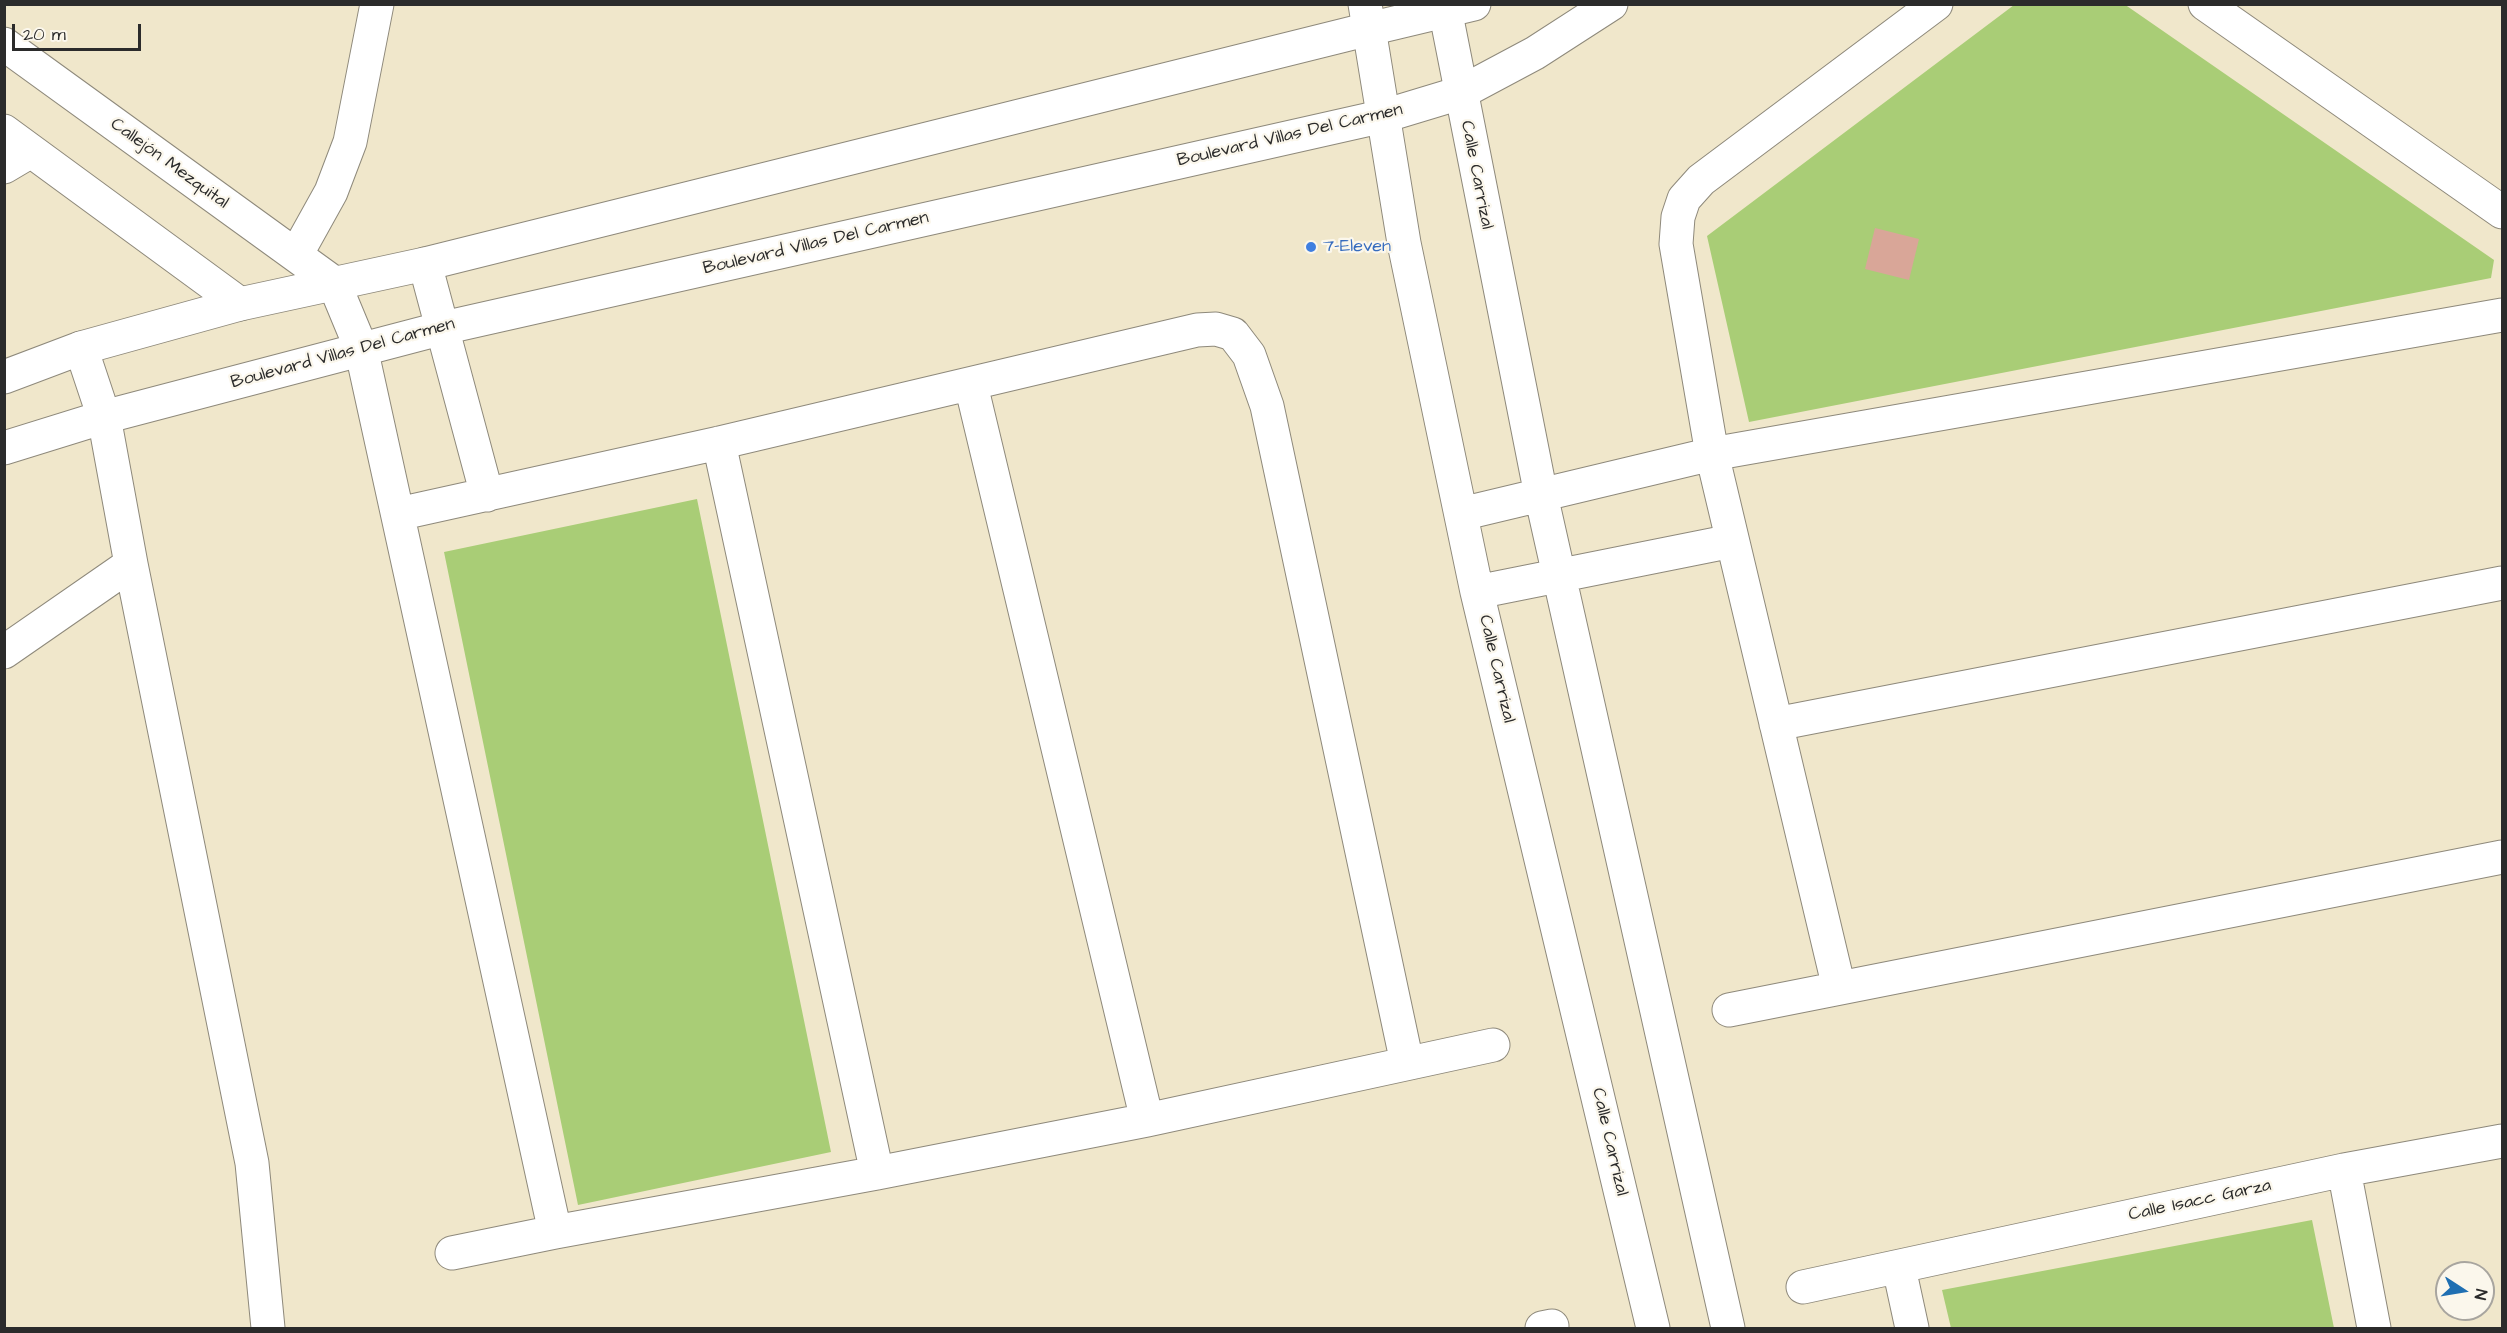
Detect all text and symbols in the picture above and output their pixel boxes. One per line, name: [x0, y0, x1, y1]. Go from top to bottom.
scale bar: [15, 12, 144, 50]
text: 20 m: [23, 22, 66, 47]
street label: Boulevard Villas Del Carmen: [1175, 100, 1405, 172]
street label: Callejón Mezquital: [106, 114, 232, 214]
street label: Calle Carrizal: [1455, 119, 1497, 231]
street label: Boulevard Villas Del Carmen: [701, 208, 931, 280]
place label: 7-Eleven: [1323, 236, 1391, 258]
marker: 7-Eleven: [1304, 240, 1318, 254]
street label: Boulevard Villas Del Carmen: [229, 314, 457, 394]
street label: Calle Carrizal: [1473, 613, 1519, 725]
street label: Calle Carrizal: [1586, 1086, 1632, 1198]
street label: Calle Isacc Garza: [2127, 1175, 2273, 1227]
north arrow: [2435, 1261, 2495, 1321]
text: N: [2469, 1287, 2492, 1302]

